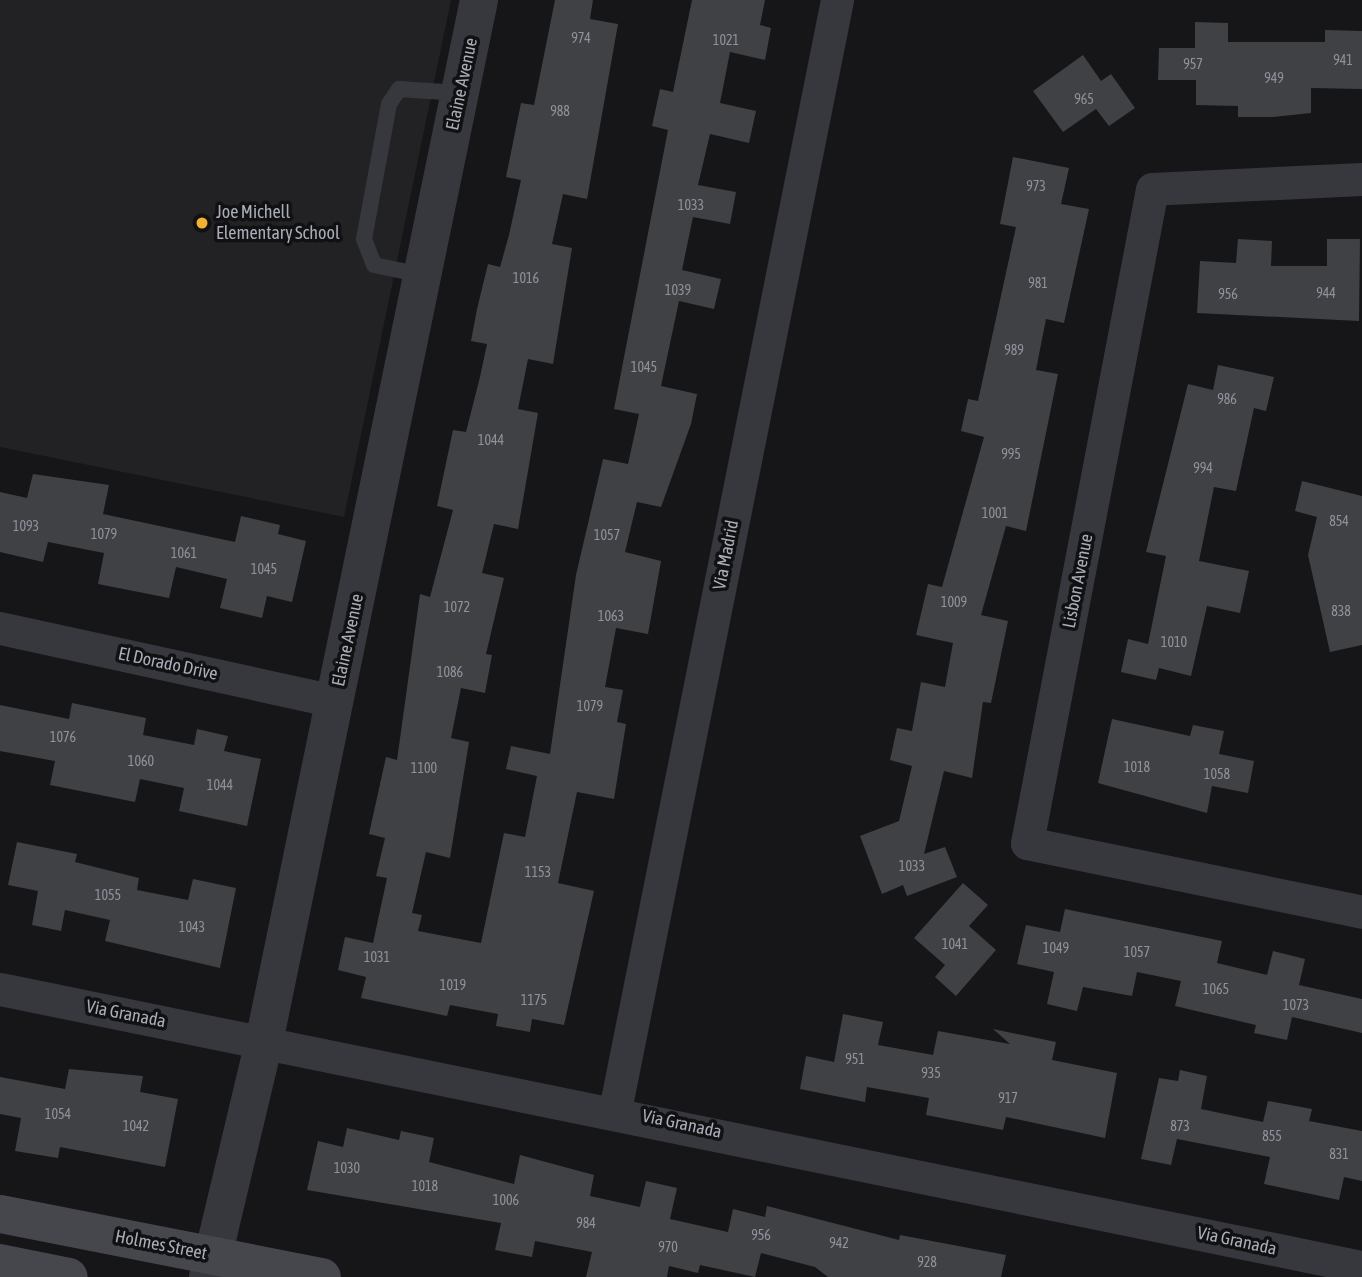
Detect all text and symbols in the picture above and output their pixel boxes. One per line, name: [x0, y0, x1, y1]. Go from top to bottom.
house number: 974: [571, 30, 591, 46]
house number: 1021: [713, 32, 739, 48]
street label: Elaine Avenue: [442, 36, 482, 132]
house number: 941: [1333, 52, 1353, 68]
house number: 957: [1183, 56, 1203, 72]
house number: 949: [1264, 70, 1284, 86]
house number: 965: [1074, 91, 1094, 107]
house number: 988: [550, 103, 570, 119]
house number: 973: [1026, 178, 1046, 194]
house number: 1033: [678, 197, 704, 213]
place label: Joe Michell Elementary School: [216, 202, 340, 244]
marker: Joe Michell Elementary School: [194, 215, 210, 231]
house number: 1016: [513, 270, 539, 286]
house number: 981: [1028, 275, 1048, 291]
house number: 1039: [665, 282, 691, 298]
house number: 944: [1316, 285, 1336, 301]
house number: 956: [1218, 286, 1238, 302]
house number: 989: [1004, 342, 1024, 358]
house number: 1045: [631, 359, 657, 375]
house number: 986: [1217, 391, 1237, 407]
house number: 1044: [478, 432, 504, 448]
house number: 995: [1001, 446, 1021, 462]
house number: 994: [1193, 460, 1213, 476]
house number: 1001: [982, 505, 1008, 521]
house number: 854: [1329, 513, 1349, 529]
house number: 1093: [13, 518, 39, 534]
street label: Via Madrid: [709, 518, 743, 592]
house number: 1079: [91, 526, 117, 542]
house number: 1057: [594, 527, 620, 543]
street label: Lisbon Avenue: [1058, 532, 1098, 630]
house number: 1061: [171, 545, 197, 561]
house number: 1045: [251, 561, 277, 577]
street label: Elaine Avenue: [328, 592, 368, 688]
house number: 1009: [941, 594, 967, 610]
house number: 1072: [444, 599, 470, 615]
house number: 838: [1331, 603, 1351, 619]
house number: 1063: [598, 608, 624, 624]
house number: 1010: [1161, 634, 1187, 650]
street label: El Dorado Drive: [116, 643, 220, 685]
house number: 1086: [437, 664, 463, 680]
house number: 1079: [577, 698, 603, 714]
house number: 1076: [50, 729, 76, 745]
house number: 1060: [128, 753, 154, 769]
house number: 1018: [1124, 759, 1150, 775]
house number: 1100: [411, 760, 437, 776]
house number: 1058: [1204, 766, 1230, 782]
house number: 1044: [207, 777, 233, 793]
house number: 1033: [899, 858, 925, 874]
house number: 1153: [525, 864, 551, 880]
house number: 1055: [95, 887, 121, 903]
house number: 1043: [179, 919, 205, 935]
house number: 1041: [942, 936, 968, 952]
house number: 1049: [1043, 940, 1069, 956]
house number: 1057: [1124, 944, 1150, 960]
house number: 1031: [364, 949, 390, 965]
house number: 1019: [440, 977, 466, 993]
house number: 1065: [1203, 981, 1229, 997]
house number: 1175: [521, 992, 547, 1008]
street label: Via Granada: [84, 996, 168, 1032]
house number: 1073: [1283, 997, 1309, 1013]
house number: 951: [845, 1051, 865, 1067]
house number: 935: [921, 1065, 941, 1081]
house number: 917: [998, 1090, 1018, 1106]
street label: Via Granada: [640, 1105, 724, 1143]
house number: 1054: [45, 1106, 71, 1122]
house number: 1042: [123, 1118, 149, 1134]
house number: 873: [1170, 1118, 1190, 1134]
house number: 855: [1262, 1128, 1282, 1144]
house number: 831: [1329, 1146, 1349, 1162]
house number: 1030: [334, 1160, 360, 1176]
house number: 1018: [412, 1178, 438, 1194]
house number: 1006: [493, 1192, 519, 1208]
house number: 984: [576, 1215, 596, 1231]
street label: Via Granada: [1195, 1222, 1279, 1260]
street label: Holmes Street: [113, 1226, 209, 1264]
house number: 956: [751, 1227, 771, 1243]
house number: 942: [829, 1235, 849, 1251]
house number: 970: [658, 1239, 678, 1255]
house number: 928: [917, 1254, 937, 1270]

